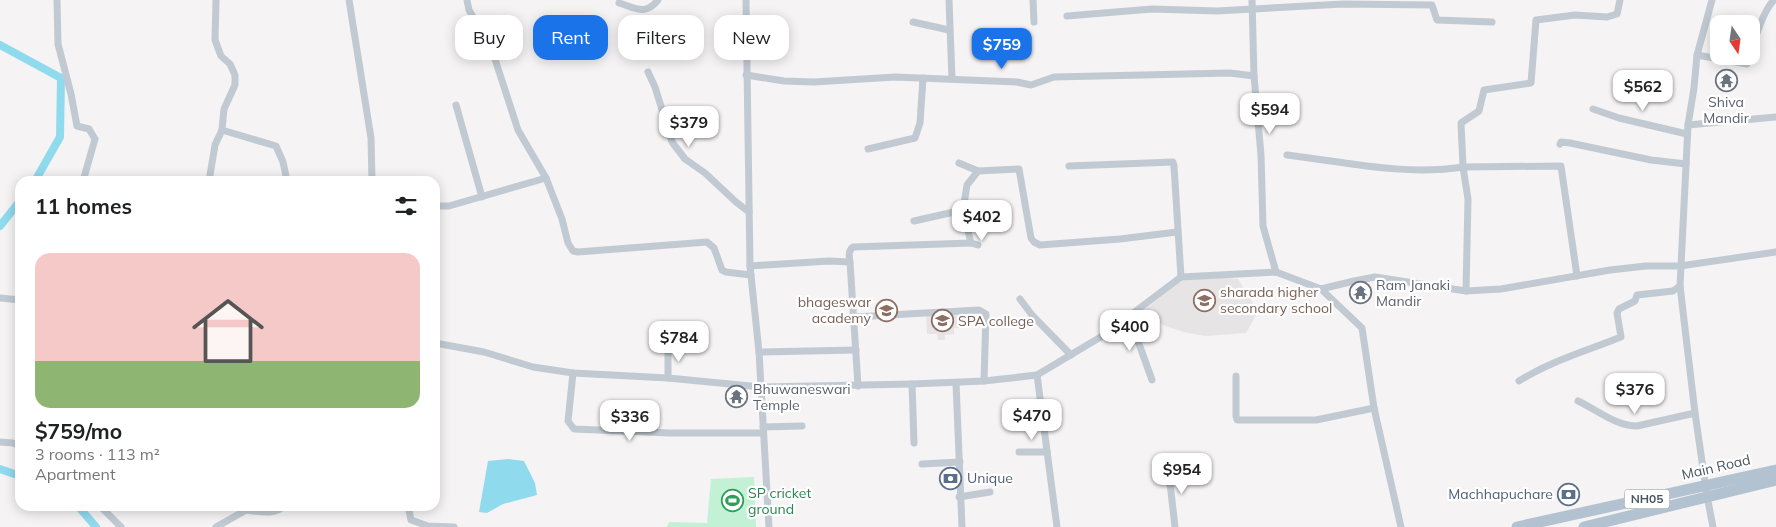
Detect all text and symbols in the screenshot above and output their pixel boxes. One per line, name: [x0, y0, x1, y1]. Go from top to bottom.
chip: Buy: [455, 15, 523, 60]
chip: Rent: [533, 15, 608, 60]
chip: Filters: [618, 15, 704, 60]
chip: New: [714, 15, 789, 60]
north arrow: [1710, 15, 1760, 65]
map controls: [1710, 15, 1760, 65]
pin: $759: [972, 28, 1032, 70]
text: $759: [983, 34, 1021, 54]
temple icon: Shiva Mandir: [1714, 68, 1738, 92]
pin: $562: [1613, 70, 1673, 112]
text: $562: [1624, 76, 1662, 96]
pin: $594: [1240, 92, 1300, 135]
place label: Shiva Mandir: [1703, 93, 1750, 127]
text: $594: [1251, 99, 1289, 119]
pin: $379: [659, 106, 719, 148]
text: $379: [670, 112, 708, 132]
icon: filters: [392, 192, 420, 220]
text: 11 homes: [35, 193, 132, 219]
pin: $402: [952, 200, 1012, 242]
text: $402: [963, 206, 1001, 226]
place label: Ram Janaki Mandir: [1376, 276, 1450, 310]
temple icon: Ram Janaki Mandir: [1348, 281, 1372, 305]
place label: sharada higher secondary school: [1220, 283, 1332, 317]
icon: home: [183, 286, 273, 376]
school or university icon: sharada higher secondary school: [1192, 288, 1216, 312]
place label: bhageswar academy: [798, 293, 872, 327]
school or university icon: bhageswar academy: [875, 298, 899, 322]
school or university icon: SPA college: [930, 309, 954, 333]
pin: $400: [1100, 310, 1160, 352]
place label: SPA college: [958, 312, 1034, 330]
text: $400: [1111, 316, 1149, 336]
pin: $784: [649, 320, 709, 363]
text: $784: [660, 327, 698, 347]
pin: $376: [1605, 372, 1665, 415]
text: $376: [1616, 379, 1654, 399]
place label: Bhuwaneswari Temple: [753, 380, 851, 414]
temple icon: Bhuwaneswari Temple: [725, 385, 749, 409]
pin: $470: [1002, 398, 1062, 441]
pin: $336: [600, 400, 660, 442]
text: $470: [1013, 405, 1051, 425]
text: $336: [611, 406, 649, 426]
text: $759/mo: [35, 418, 122, 444]
text: 3 rooms · 113 m²: [35, 444, 160, 464]
street label: Main Road: [1680, 450, 1752, 484]
pin: $954: [1152, 452, 1212, 495]
text: $954: [1163, 459, 1201, 479]
text: Apartment: [35, 464, 116, 484]
bank icon: Unique: [939, 466, 963, 490]
place label: Unique: [967, 469, 1013, 487]
bank icon: Machhapuchare: [1557, 482, 1581, 506]
place label: SP cricket ground: [748, 484, 811, 518]
place label: Machhapuchare: [1448, 485, 1553, 503]
sports icon: SP cricket ground: [720, 489, 744, 513]
road number: NH05: [1624, 489, 1670, 508]

